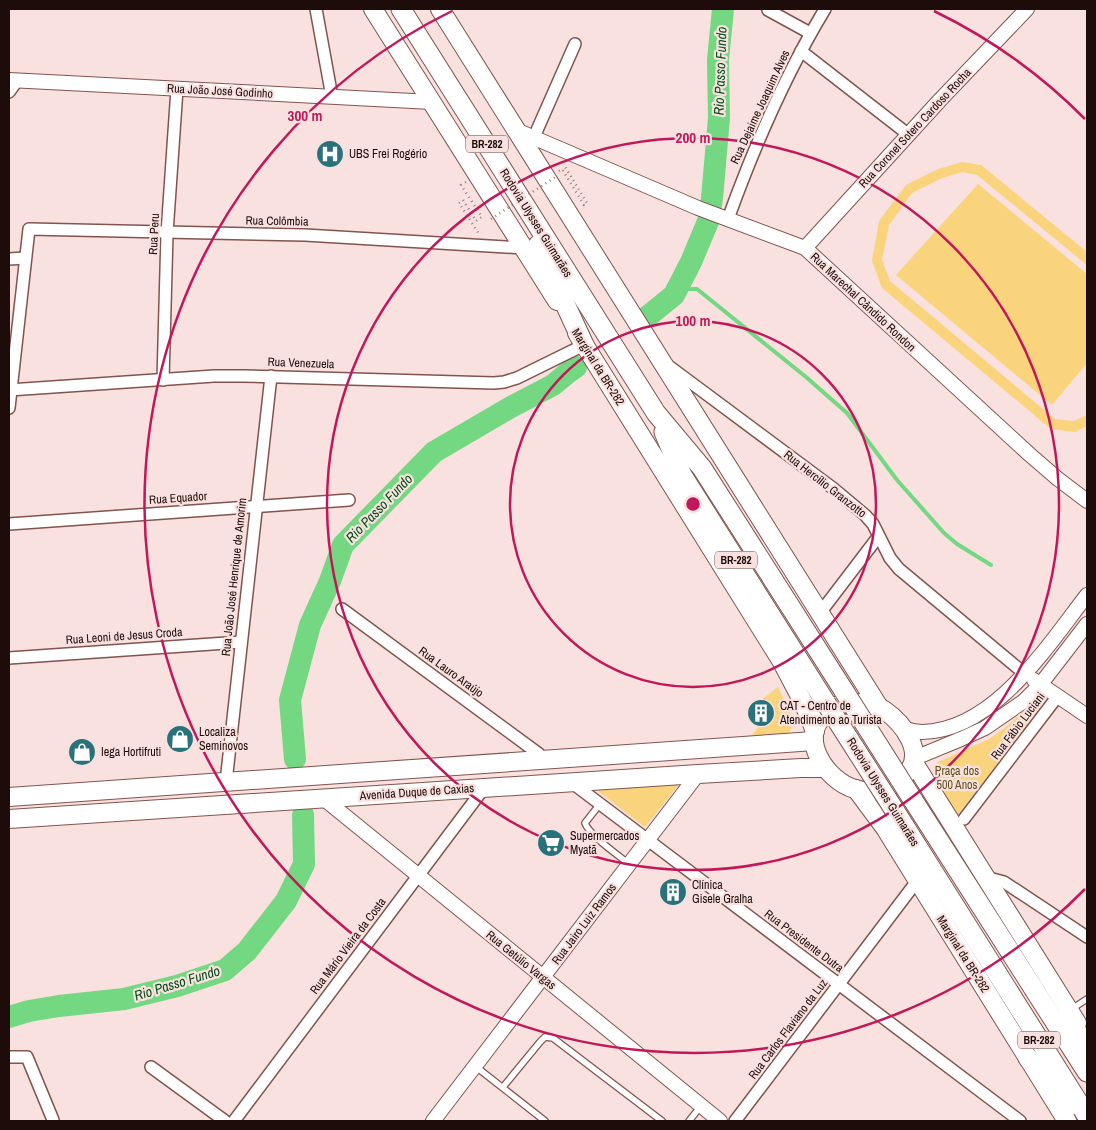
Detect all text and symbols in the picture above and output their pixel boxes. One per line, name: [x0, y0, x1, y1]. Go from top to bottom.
water label: Rio Passo Fundo: [709, 26, 731, 116]
street label: Rua Dejaime Joaquim Alves: [727, 47, 794, 167]
street label: Rua Coronel Sotero Cardoso Rocha: [855, 64, 975, 191]
street label: Rua João José Godinho: [167, 80, 273, 102]
text: 300 m: [288, 105, 322, 126]
text: 200 m: [676, 127, 710, 148]
road number: BR-282: [466, 136, 508, 152]
hospital icon: UBS Frei Rogério: [315, 139, 345, 169]
place label: UBS Frei Rogério: [349, 146, 427, 162]
street label: Rodovia Ulysses Guimarães: [496, 166, 576, 280]
street label: Rua Colômbia: [245, 212, 309, 230]
street label: Rua Peru: [145, 213, 163, 255]
street label: Rua Marechal Cândido Rondon: [807, 249, 919, 355]
text: 100 m: [676, 310, 710, 331]
street label: Marginal da BR-282: [568, 325, 628, 409]
street label: Rua Venezuela: [267, 354, 335, 372]
street label: Rua Hercílio Granzotto: [780, 447, 870, 521]
water label: Rio Passo Fundo: [342, 470, 416, 546]
street label: Rua Equador: [149, 488, 208, 508]
centre of rings: [684, 495, 702, 513]
street label: Rua João José Henrique de Amorim: [218, 497, 250, 657]
road number: BR-282: [715, 552, 757, 568]
street label: Rua Leoni de Jesus Croda: [65, 624, 183, 648]
street label: Rua Lauro Araújo: [415, 643, 487, 701]
street label: Rua Fábio Luciani: [987, 689, 1049, 763]
building icon: CAT - Centro de Atendimento ao Turista: [746, 698, 776, 728]
place label: CAT - Centro de Atendimento ao Turista: [779, 698, 882, 728]
shop icon: Localiza Seminovos: [165, 724, 195, 754]
place label: Localiza Seminovos: [199, 724, 248, 754]
street label: Rodovia Ulysses Guimarães: [843, 735, 923, 849]
shop icon: Iega Hortifruti: [67, 737, 97, 767]
place label: Iega Hortifruti: [101, 744, 161, 760]
park label: Praça dos 500 Anos: [935, 763, 979, 793]
street label: Avenida Duque de Caxias: [358, 780, 475, 804]
supermarket icon: Supermercados Myatã: [536, 828, 566, 858]
place label: Supermercados Myatã: [570, 828, 640, 858]
building icon: Clínica Gisele Gralha: [658, 877, 688, 907]
place label: Clínica Gisele Gralha: [692, 877, 753, 907]
street label: Rua Jairo Luiz Ramos: [548, 880, 620, 968]
street label: Rua Mário Vieira da Costa: [306, 894, 390, 997]
street label: Rua Presidente Dutra: [761, 906, 847, 976]
street label: Marginal da BR-282: [933, 912, 993, 996]
street label: Rua Getúlio Vargas: [483, 927, 559, 993]
water label: Rio Passo Fundo: [132, 961, 222, 1005]
street label: Rua Carlos Flaviano da Luz: [745, 975, 831, 1083]
road number: BR-282: [1018, 1032, 1060, 1048]

